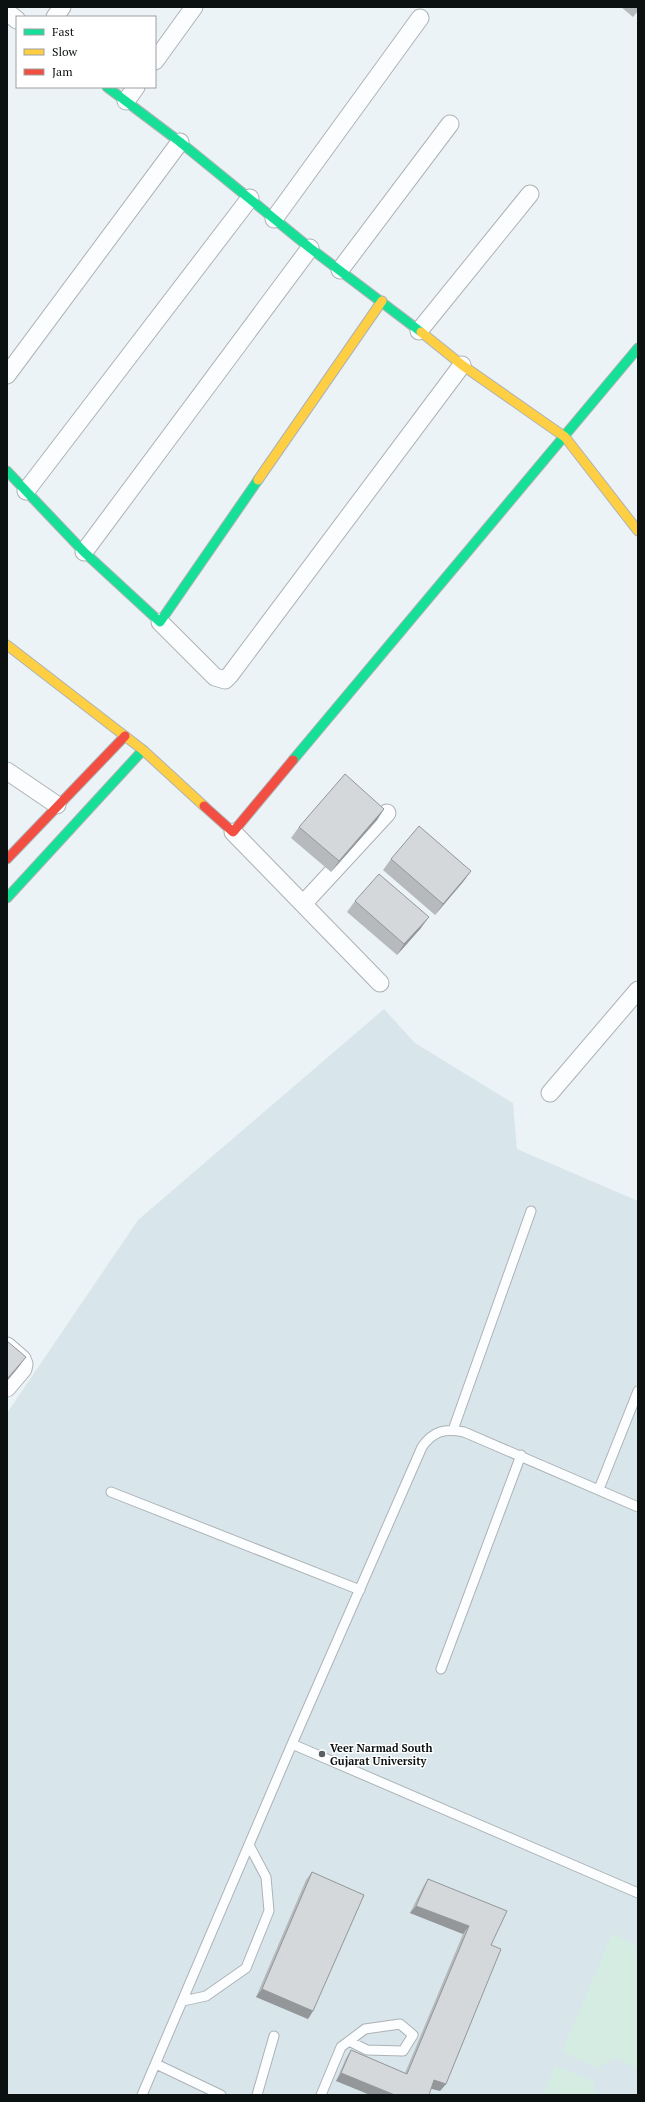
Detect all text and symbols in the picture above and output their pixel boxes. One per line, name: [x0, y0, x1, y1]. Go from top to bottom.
legend: [16, 16, 156, 88]
text: Fast: [52, 24, 75, 39]
text: Slow: [52, 44, 78, 59]
text: Jam: [52, 64, 73, 79]
place label: Veer Narmad South Gujarat University: [330, 1741, 433, 1768]
marker: Veer Narmad South Gujarat University: [317, 1749, 327, 1759]

